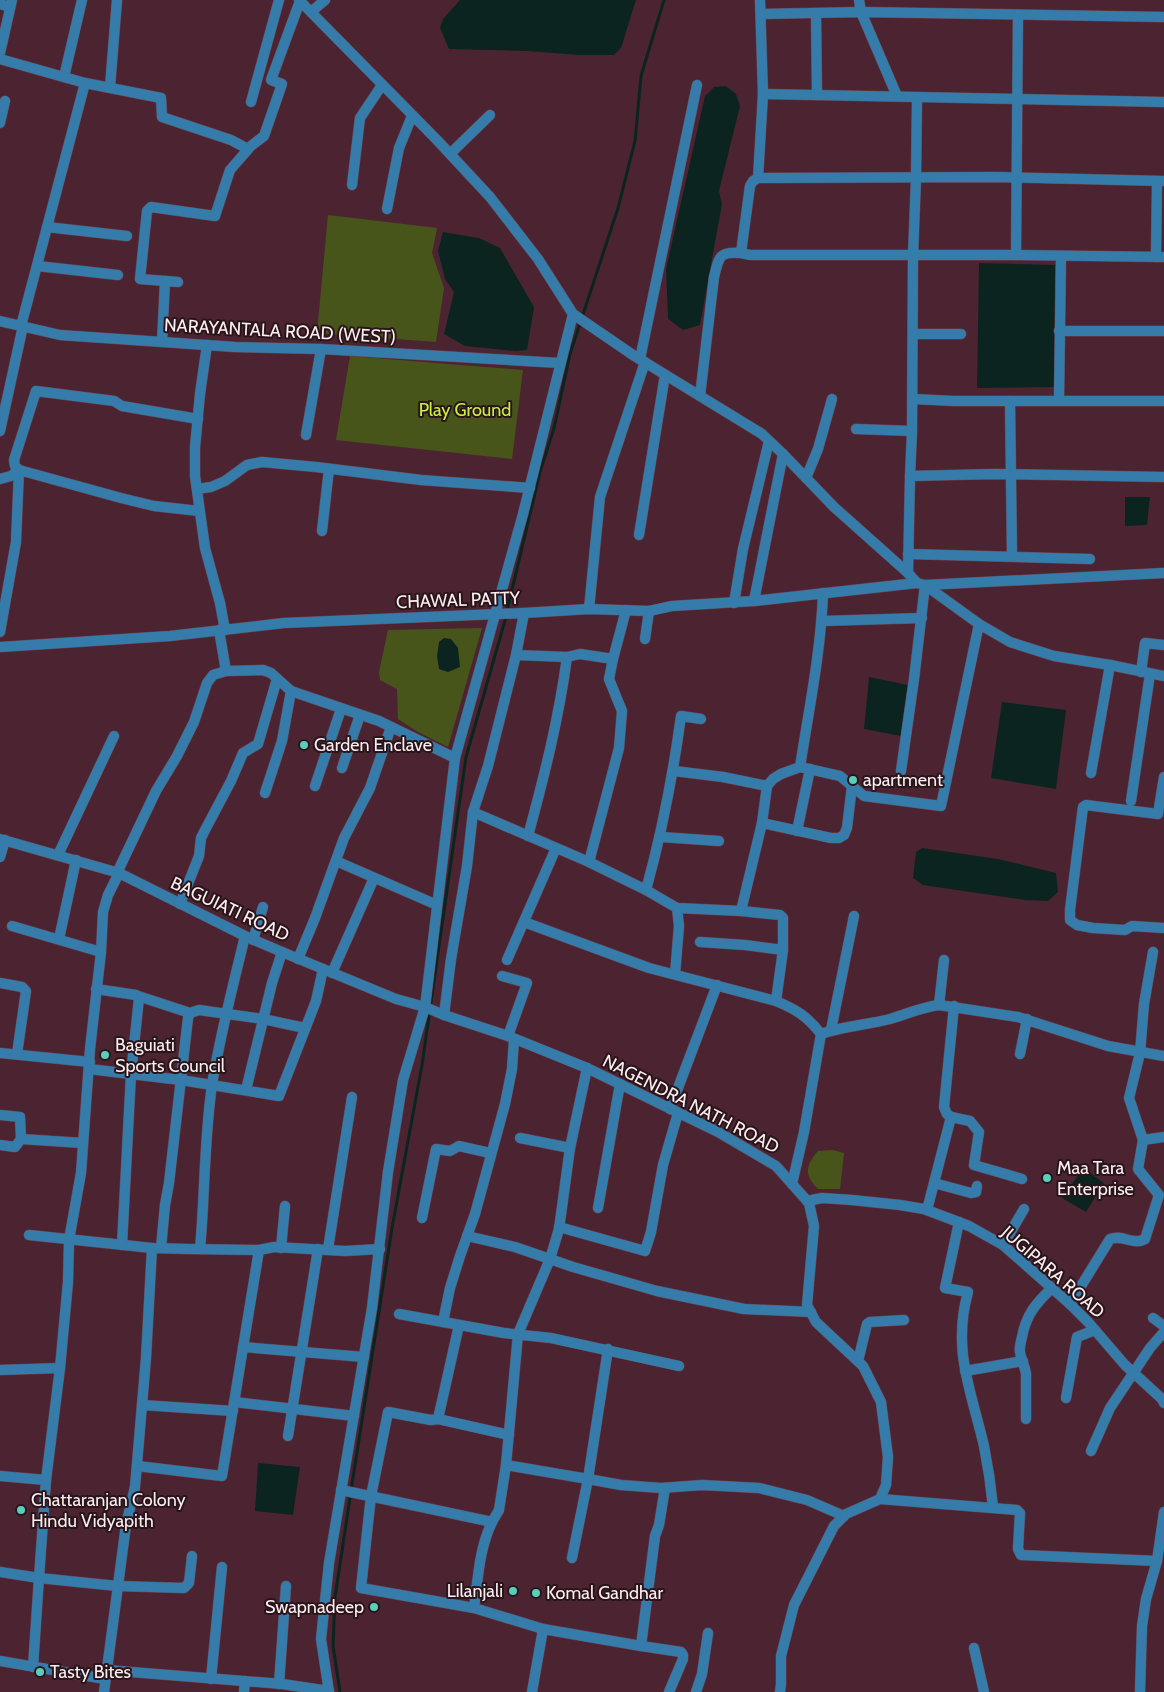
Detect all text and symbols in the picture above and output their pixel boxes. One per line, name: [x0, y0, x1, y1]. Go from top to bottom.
street label: NARAYANTALA ROAD (WEST): [163, 314, 397, 348]
park label: Play Ground: [419, 399, 511, 421]
street label: CHAWAL PATTY: [396, 587, 521, 613]
place label: Garden Enclave: [314, 734, 432, 756]
marker: Garden Enclave: [298, 739, 310, 751]
place label: apartment: [863, 769, 943, 791]
marker: apartment: [847, 774, 859, 786]
street label: BAGUIATI ROAD: [167, 872, 293, 946]
place label: Baguiati Sports Council: [115, 1034, 226, 1077]
marker: Baguiati Sports Council: [99, 1049, 111, 1061]
street label: NAGENDRA NATH ROAD: [599, 1050, 783, 1158]
place label: Maa Tara Enterprise: [1057, 1157, 1134, 1200]
marker: Maa Tara Enterprise: [1041, 1172, 1053, 1184]
street label: JUGIPARA ROAD: [996, 1221, 1109, 1323]
place label: Chattaranjan Colony Hindu Vidyapith: [31, 1489, 186, 1532]
marker: Chattaranjan Colony Hindu Vidyapith: [15, 1504, 27, 1516]
place label: Lilanjali: [447, 1580, 503, 1602]
place label: Komal Gandhar: [546, 1582, 663, 1604]
marker: Lilanjali: [507, 1585, 519, 1597]
marker: Komal Gandhar: [530, 1587, 542, 1599]
place label: Swapnadeep: [265, 1596, 364, 1618]
marker: Swapnadeep: [368, 1601, 380, 1613]
place label: Tasty Bites: [50, 1661, 131, 1683]
marker: Tasty Bites: [34, 1666, 46, 1678]

